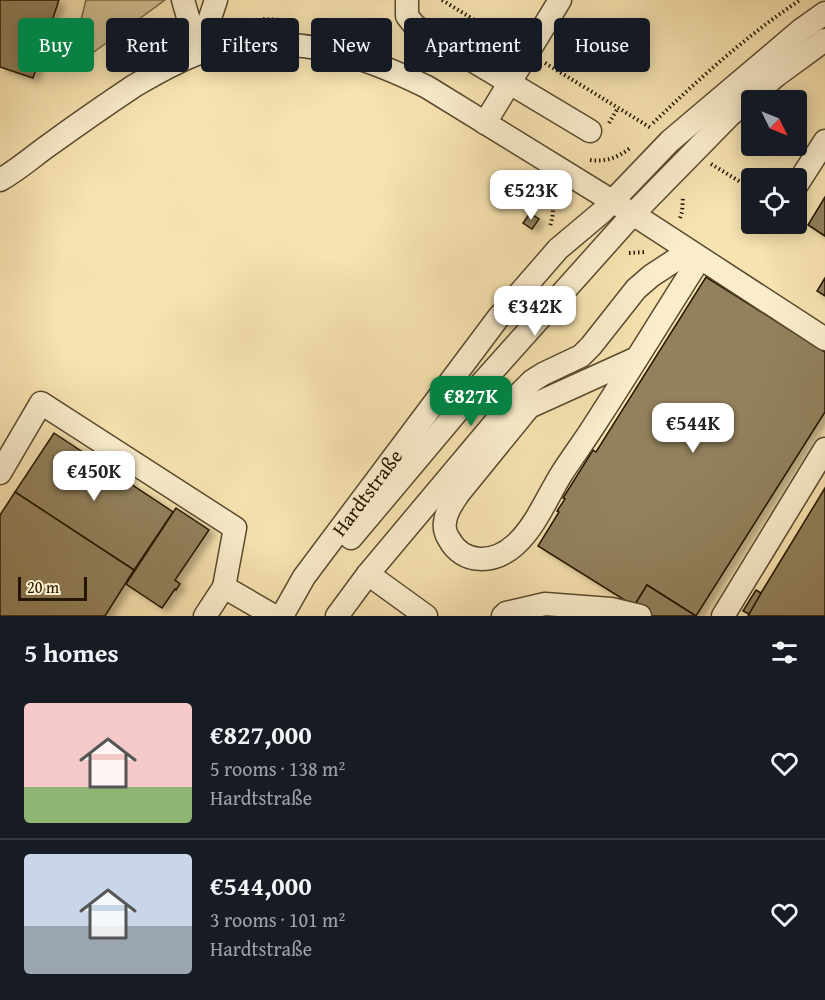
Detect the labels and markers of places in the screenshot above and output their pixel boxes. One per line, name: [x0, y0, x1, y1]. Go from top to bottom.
pin: €523K: [489, 170, 573, 221]
pin: €342K: [493, 286, 577, 337]
pin: €827K: [429, 376, 513, 427]
pin: €544K: [651, 403, 735, 454]
pin: €450K: [52, 451, 136, 502]

